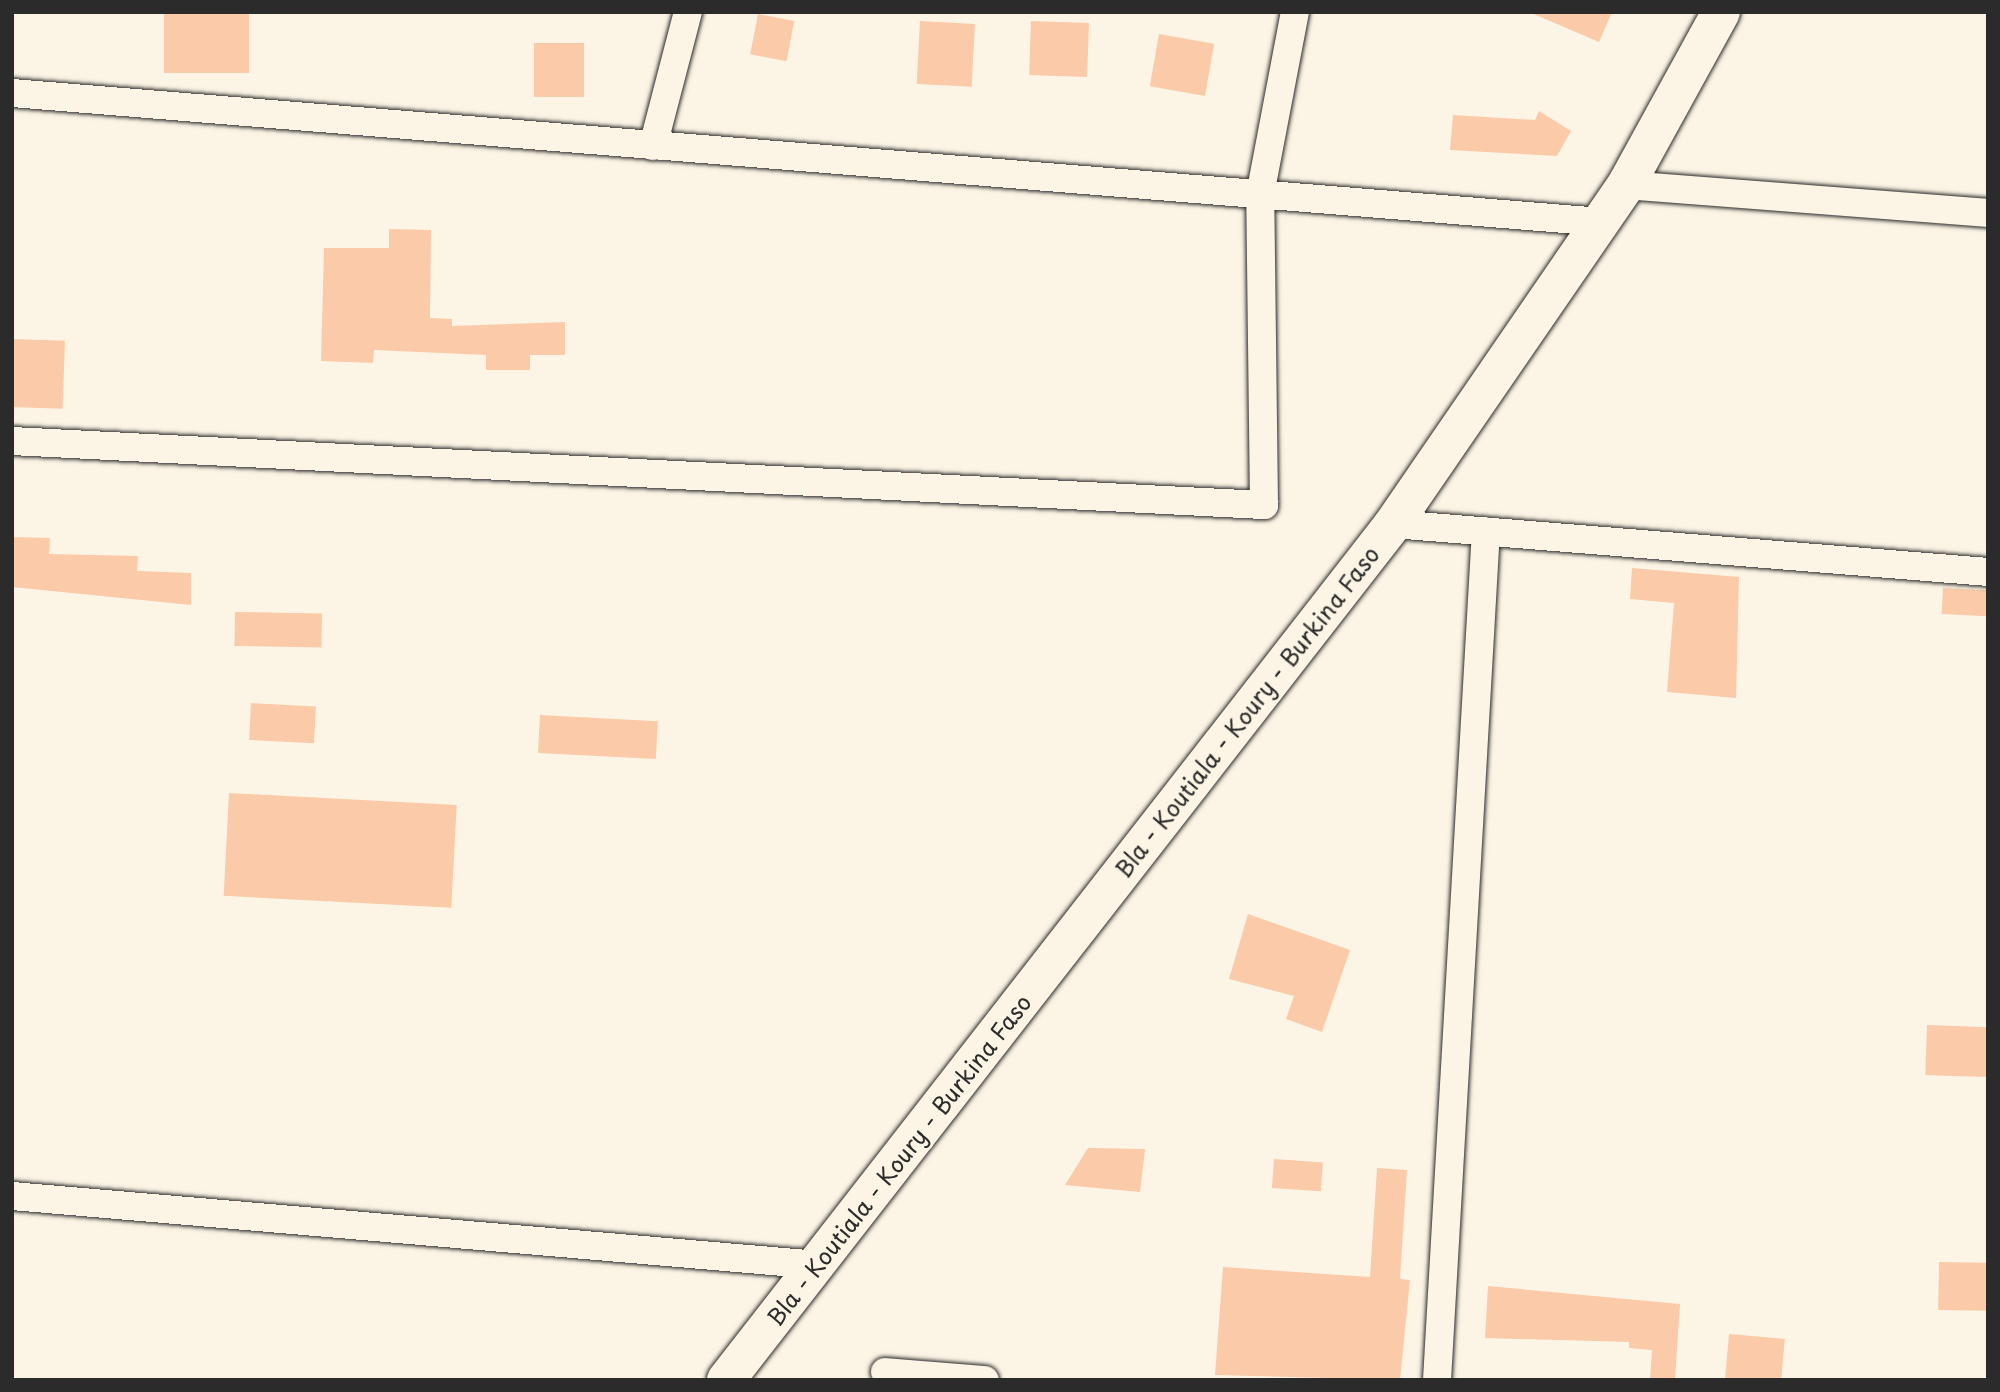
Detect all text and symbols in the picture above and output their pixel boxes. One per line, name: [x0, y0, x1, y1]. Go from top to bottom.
street label: Bla - Koutiala - Koury - Burkina Faso: [1108, 539, 1386, 885]
street label: Bla - Koutiala - Koury - Burkina Faso: [760, 987, 1038, 1333]

